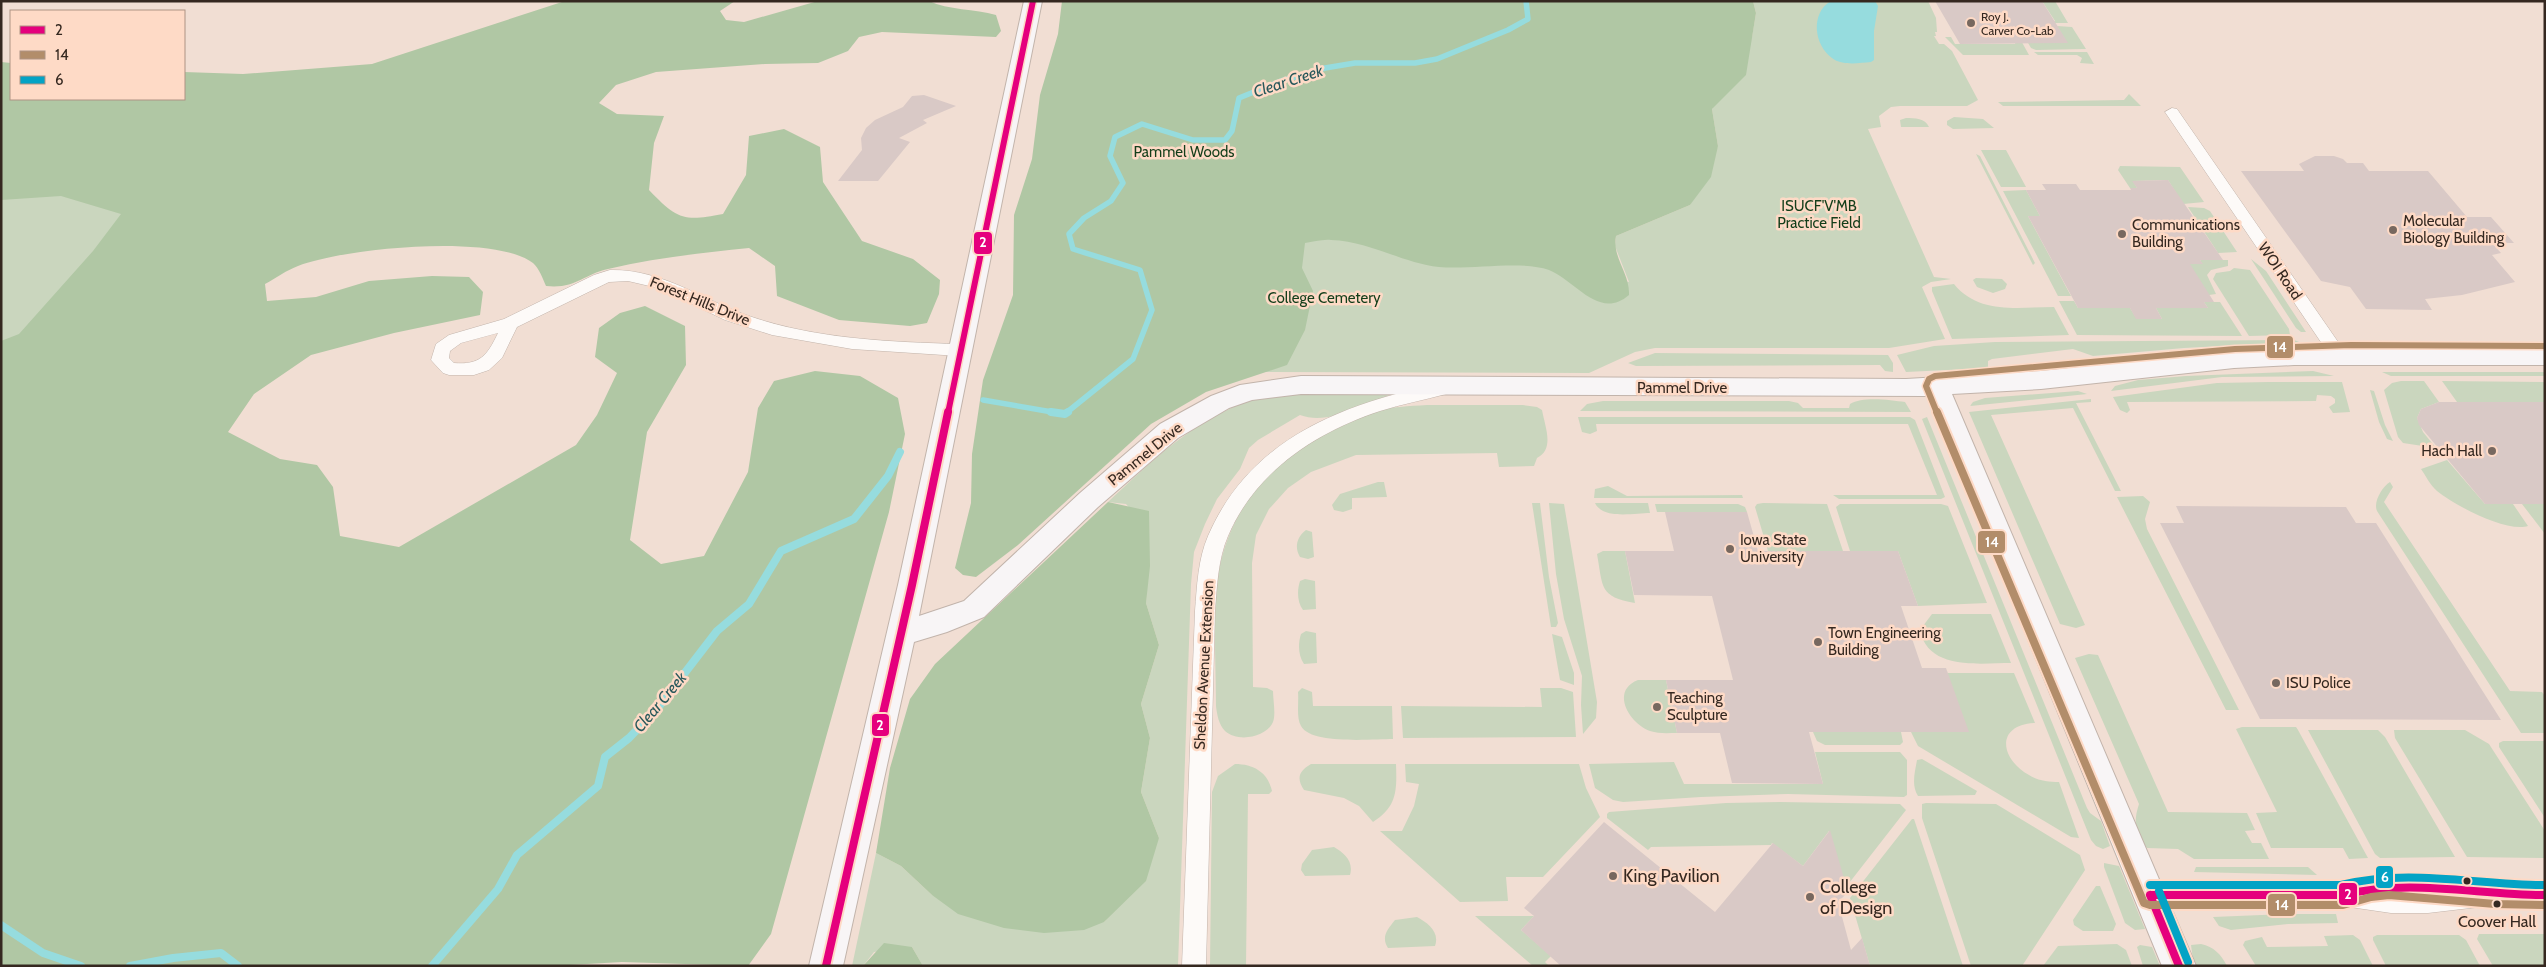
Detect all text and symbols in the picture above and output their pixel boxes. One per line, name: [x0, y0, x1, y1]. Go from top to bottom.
place label: Roy J. Carver Co-Lab: [1981, 9, 2054, 38]
legend: [10, 10, 185, 100]
marker: Roy J. Carver Co-Lab: [1965, 17, 1977, 29]
text: 2: [55, 21, 63, 39]
text: 14: [55, 46, 69, 64]
water label: Clear Creek: [1251, 60, 1326, 101]
text: 6: [55, 71, 64, 89]
park label: Pammel Woods: [1133, 143, 1235, 161]
park label: ISUCF'V'MB Practice Field: [1777, 197, 1861, 232]
place label: Molecular Biology Building: [2403, 212, 2505, 247]
place label: Communications Building: [2132, 216, 2240, 251]
marker: Molecular Biology Building: [2387, 224, 2399, 236]
marker: Communications Building: [2116, 228, 2128, 240]
line badge: 2: [973, 231, 993, 255]
text: 2: [979, 233, 987, 251]
street label: WOI Road: [2254, 239, 2306, 303]
street label: Forest Hills Drive: [647, 273, 753, 329]
park label: College Cemetery: [1267, 289, 1381, 307]
line badge: 14: [2266, 335, 2294, 359]
text: 14: [2273, 338, 2287, 356]
street label: Pammel Drive: [1637, 379, 1727, 397]
street label: Pammel Drive: [1104, 418, 1186, 489]
place label: Hach Hall: [2421, 442, 2482, 460]
marker: Hach Hall: [2486, 445, 2498, 457]
line badge: 14: [1977, 530, 2006, 554]
place label: Iowa State University: [1740, 531, 1807, 566]
text: 14: [1985, 533, 1999, 551]
marker: Iowa State University: [1724, 543, 1736, 555]
street label: Sheldon Avenue Extension: [1191, 580, 1217, 750]
place label: Town Engineering Building: [1828, 624, 1941, 659]
marker: Town Engineering Building: [1812, 636, 1824, 648]
water label: Clear Creek: [630, 667, 691, 736]
place label: ISU Police: [2286, 674, 2351, 692]
marker: ISU Police: [2270, 677, 2282, 689]
place label: Teaching Sculpture: [1667, 689, 1728, 724]
marker: Teaching Sculpture: [1651, 701, 1663, 713]
line badge: 2: [871, 713, 890, 737]
text: 2: [876, 716, 884, 734]
place label: King Pavilion: [1623, 865, 1720, 887]
line badge: 6: [2375, 865, 2394, 889]
text: 6: [2381, 868, 2389, 886]
marker: King Pavilion: [1607, 870, 1619, 882]
place label: College of Design: [1820, 876, 1892, 919]
unlabelled marker: [2462, 876, 2472, 886]
line badge: 2: [2338, 882, 2358, 906]
text: 2: [2344, 885, 2352, 903]
marker: College of Design: [1804, 891, 1816, 903]
line badge: 14: [2267, 893, 2296, 917]
text: 14: [2275, 896, 2289, 914]
marker: Coover Hall: [2492, 899, 2502, 909]
place label: Coover Hall: [2458, 912, 2536, 931]

